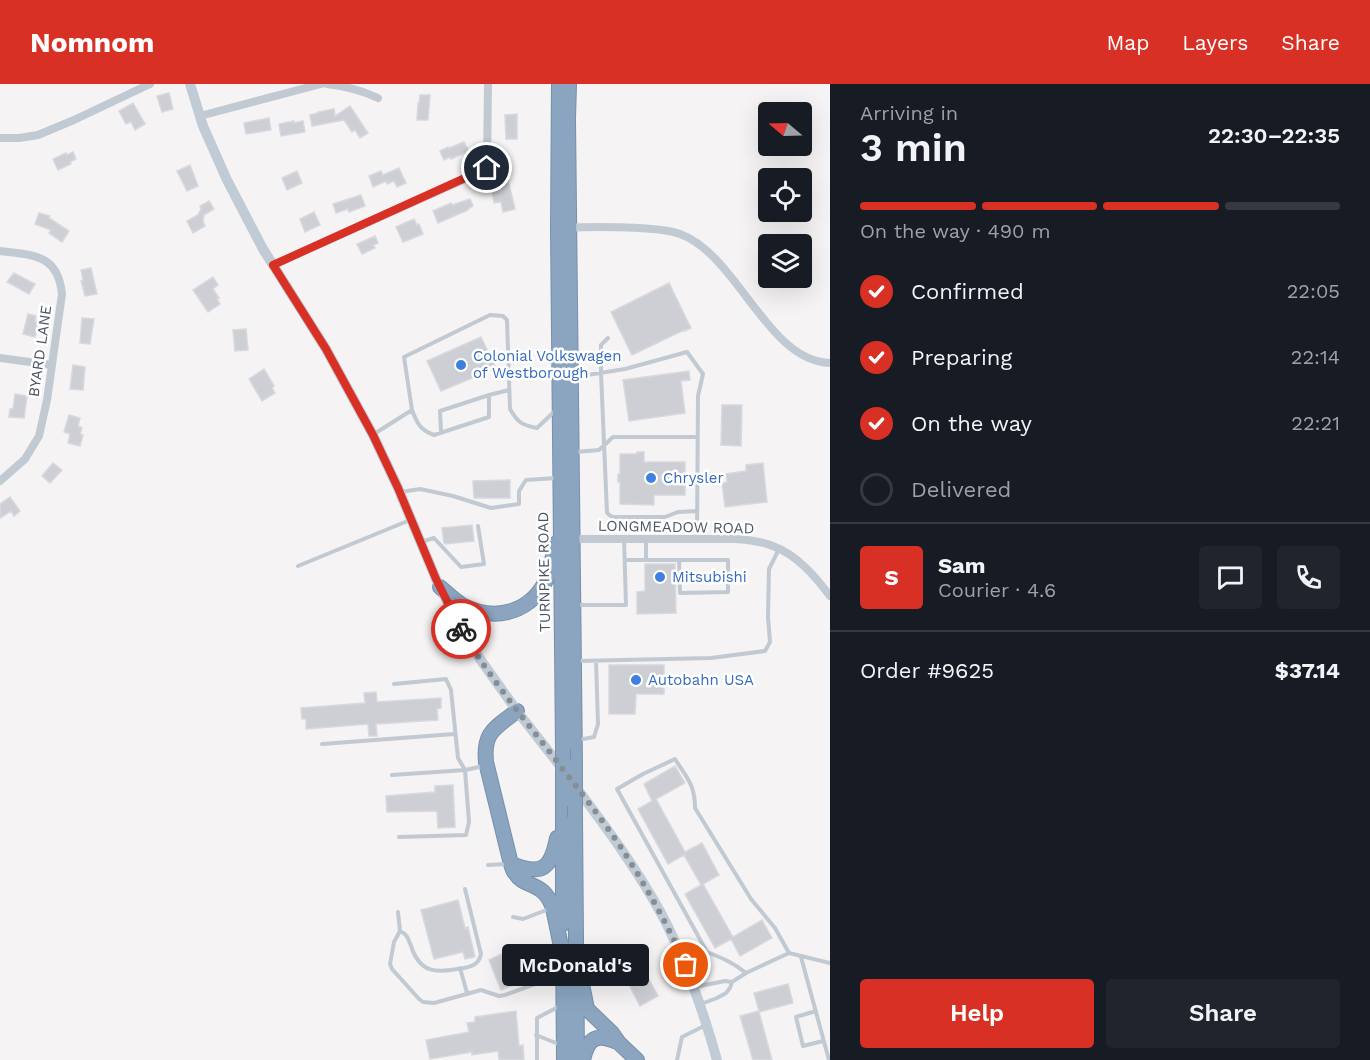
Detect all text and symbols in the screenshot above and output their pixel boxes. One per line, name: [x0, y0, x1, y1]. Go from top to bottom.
text: Nomnom: [30, 26, 154, 59]
text: Map: [1106, 30, 1149, 55]
text: Layers: [1182, 30, 1248, 55]
text: Share: [1281, 30, 1340, 55]
text: Arriving in: [860, 101, 958, 125]
north arrow: [758, 102, 812, 156]
map controls: [758, 102, 812, 288]
text: 22:30–22:35: [1208, 123, 1340, 148]
text: 3 min: [860, 125, 967, 170]
pin: [461, 142, 512, 193]
icon: home: [470, 151, 503, 184]
button: locate: [758, 168, 812, 222]
text: On the way · 490 m: [860, 219, 1050, 243]
button: layers: [758, 234, 812, 288]
icon: check: [860, 275, 893, 308]
text: Confirmed: [911, 279, 1024, 304]
text: 22:05: [1287, 279, 1340, 303]
street label: BYARD LANE: [25, 304, 55, 398]
icon: check: [860, 341, 893, 374]
text: Preparing: [911, 345, 1012, 370]
text: 22:14: [1291, 345, 1340, 369]
place label: Colonial Volkswagen of Westborough: [473, 347, 622, 382]
marker: Colonial Volkswagen of Westborough: [454, 358, 468, 372]
icon: check: [860, 407, 893, 440]
text: On the way: [911, 411, 1032, 436]
text: 22:21: [1291, 411, 1340, 435]
place label: Chrysler: [663, 469, 724, 487]
marker: Chrysler: [644, 471, 658, 485]
text: Delivered: [911, 477, 1011, 502]
street label: TURNPIKE ROAD: [534, 512, 554, 632]
street label: LONGMEADOW ROAD: [598, 517, 754, 537]
button: chat: [1199, 546, 1262, 609]
button: phone: [1277, 546, 1340, 609]
text: Sam: [938, 553, 986, 578]
text: S: [884, 565, 899, 590]
place label: Mitsubishi: [672, 568, 747, 586]
marker: Mitsubishi: [653, 570, 667, 584]
text: Courier · 4.6: [938, 578, 1056, 602]
courier: [431, 599, 491, 659]
icon: bike: [445, 613, 478, 646]
text: Order #9625: [860, 658, 994, 683]
text: $37.14: [1275, 658, 1340, 683]
place label: Autobahn USA: [648, 671, 754, 689]
marker: Autobahn USA: [629, 673, 643, 687]
pin: [660, 939, 711, 990]
callout: McDonald's: [503, 944, 650, 986]
icon: bag: [669, 948, 702, 981]
text: McDonald's: [519, 953, 632, 977]
button: Help: [860, 979, 1094, 1048]
button: Share: [1106, 979, 1340, 1048]

